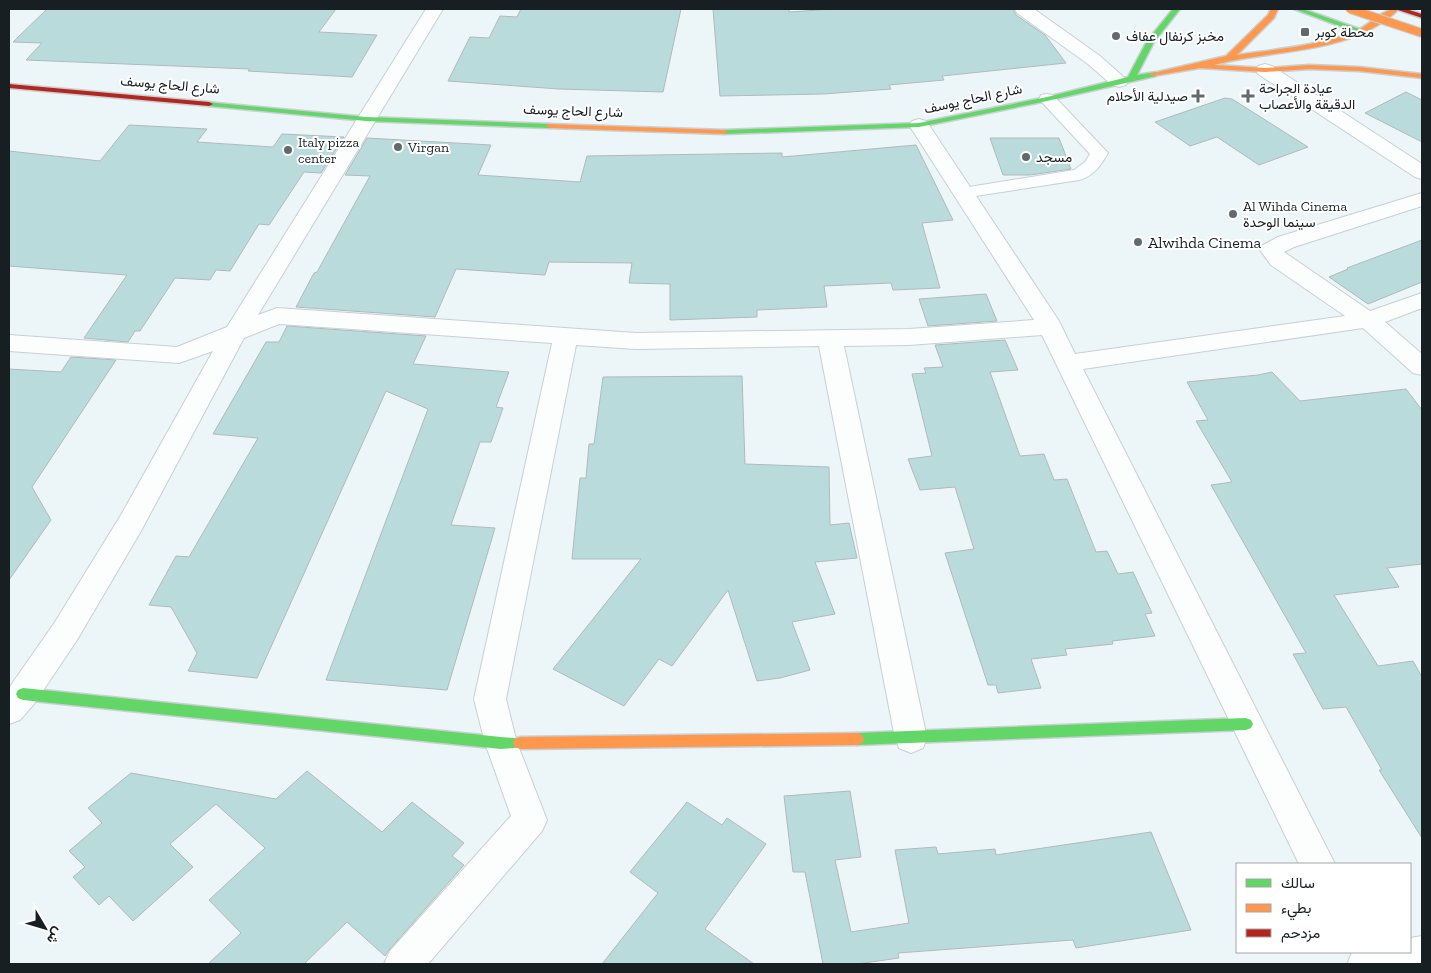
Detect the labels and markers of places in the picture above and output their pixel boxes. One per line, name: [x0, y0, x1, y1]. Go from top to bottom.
place label: محطة كوبر: [1314, 24, 1374, 41]
marker: محطة كوبر: [1299, 26, 1311, 38]
place label: مخبز كرنفال عفاف: [1126, 28, 1224, 46]
marker: مخبز كرنفال عفاف: [1110, 30, 1122, 42]
place label: عيادة الجراحة الدقيقة والأعصاب: [1259, 80, 1355, 113]
place label: صيدلية الأحلام: [1107, 88, 1188, 105]
marker: عيادة الجراحة الدقيقة والأعصاب: [1241, 89, 1255, 103]
marker: صيدلية الأحلام: [1192, 90, 1204, 102]
place label: Italy pizza center: [298, 134, 359, 167]
place label: Virgan: [407, 139, 449, 156]
marker: Virgan: [392, 141, 404, 153]
marker: Italy pizza center: [282, 144, 294, 156]
place label: مسجد: [1036, 149, 1072, 166]
marker: مسجد: [1020, 151, 1032, 163]
place label: Al Wihda Cinema سينما الوحدة: [1243, 198, 1347, 231]
marker: Al Wihda Cinema سينما الوحدة: [1227, 208, 1239, 220]
place label: Alwihda Cinema: [1148, 233, 1262, 252]
marker: Alwihda Cinema: [1132, 236, 1144, 248]

